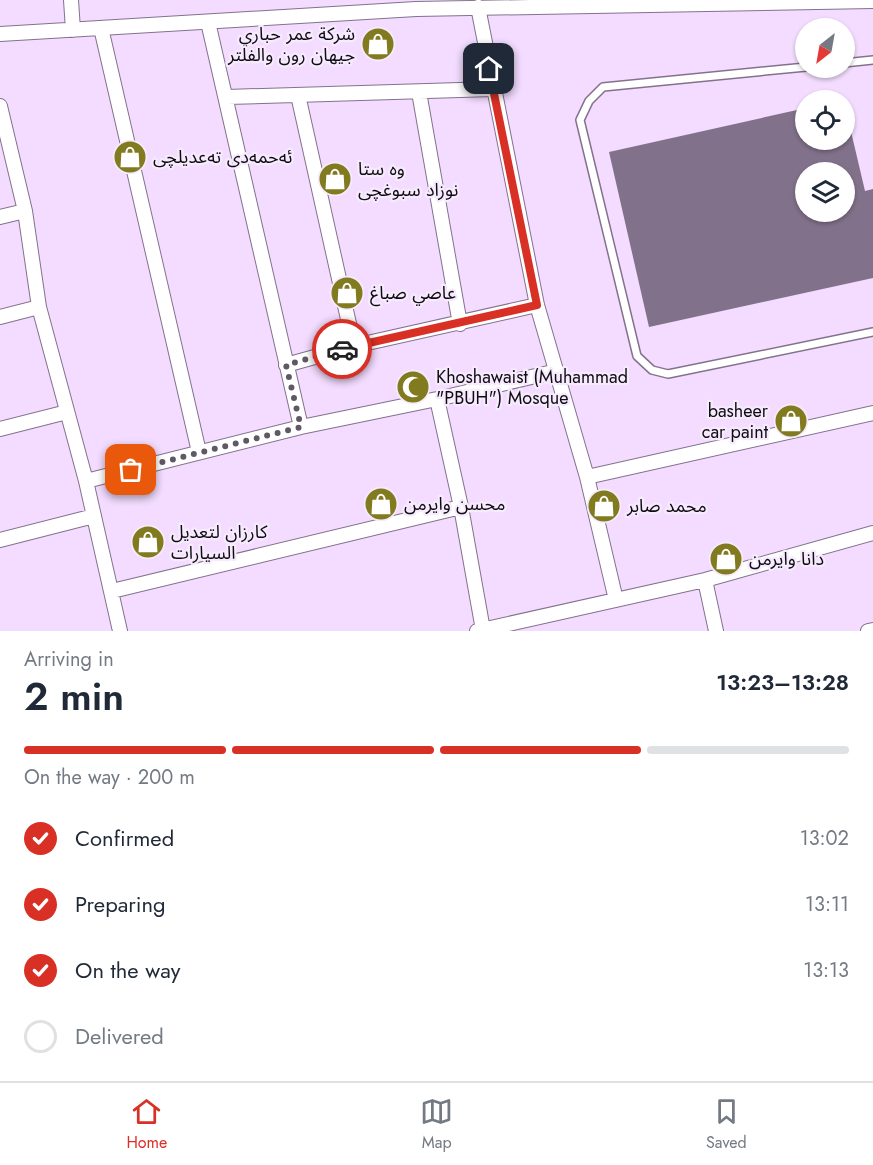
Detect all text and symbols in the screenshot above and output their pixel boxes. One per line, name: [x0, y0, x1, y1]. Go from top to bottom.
north arrow: [795, 18, 855, 78]
map controls: [795, 18, 855, 222]
place label: شركة عمر حباري جيھان رون والفلتر: [227, 21, 355, 68]
shop icon: شركة عمر حباري جيھان رون والفلتر: [360, 26, 396, 62]
pin: [463, 43, 514, 94]
icon: home: [472, 52, 505, 85]
button: locate: [795, 90, 855, 150]
shop icon: ئەحمەدی تەعدیلچی: [112, 139, 148, 175]
place label: ئەحمەدی تەعدیلچی: [153, 144, 292, 170]
place label: وه ستا نوزاد سبوغچى: [358, 156, 458, 203]
shop icon: وه ستا نوزاد سبوغچى: [317, 161, 353, 197]
button: layers: [795, 162, 855, 222]
shop icon: عاصي صباغ: [329, 275, 365, 311]
place label: عاصي صباغ: [370, 280, 456, 307]
courier: [312, 319, 372, 379]
icon: car: [326, 333, 359, 366]
place label: Khoshawaist (Muhammad "PBUH") Mosque: [436, 364, 628, 411]
mosque icon: Khoshawaist (Muhammad "PBUH") Mosque: [395, 369, 431, 405]
place label: basheer car paint: [702, 398, 769, 445]
shop icon: basheer car paint: [773, 403, 809, 439]
pin: [105, 444, 156, 495]
icon: bag: [114, 453, 147, 486]
shop icon: محسن وایرمن: [363, 486, 399, 522]
shop icon: محمد صابر: [586, 488, 622, 524]
place label: محسن وایرمن: [404, 491, 505, 517]
place label: محمد صابر: [626, 493, 707, 519]
place label: كارزان لتعديل السيارات: [171, 519, 268, 566]
shop icon: كارزان لتعديل السيارات: [130, 524, 166, 560]
shop icon: دانا وایرمن: [708, 541, 744, 577]
place label: دانا وایرمن: [749, 546, 824, 572]
text: Arriving in: [24, 645, 114, 674]
text: 13:23–13:28: [716, 666, 849, 698]
text: 2 min: [24, 668, 124, 725]
text: On the way · 200 m: [24, 763, 195, 792]
icon: check: [24, 822, 57, 855]
text: Confirmed: [75, 822, 174, 854]
text: 13:02: [800, 824, 849, 853]
icon: check: [24, 888, 57, 921]
text: Preparing: [75, 888, 166, 920]
text: 13:11: [805, 890, 849, 919]
icon: check: [24, 954, 57, 987]
text: On the way: [75, 954, 180, 986]
text: 13:13: [803, 956, 849, 985]
text: Delivered: [75, 1020, 164, 1052]
tab: Home: [126, 1095, 167, 1154]
tab: Map: [420, 1095, 453, 1154]
tab: Saved: [706, 1095, 747, 1154]

